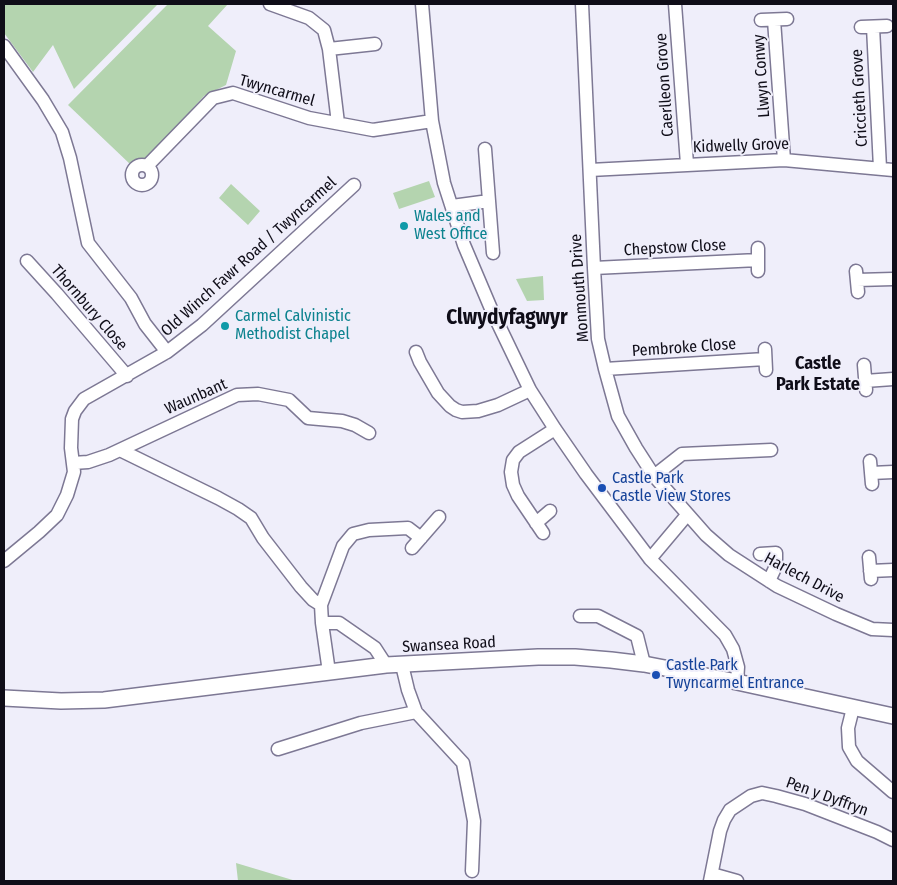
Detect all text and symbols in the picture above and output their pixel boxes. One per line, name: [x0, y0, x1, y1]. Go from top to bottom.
street label: Caerlleon Grove: [652, 33, 678, 137]
street label: Llwyn Conwy: [750, 34, 774, 118]
street label: Criccieth Grove: [848, 49, 872, 147]
street label: Twyncarmel: [237, 71, 317, 111]
street label: Kidwelly Grove: [693, 135, 789, 157]
street label: Old Winch Fawr Road / Twyncarmel: [157, 173, 341, 341]
place label: Wales and West Office: [414, 207, 487, 245]
marker: Wales and West Office: [398, 220, 410, 232]
street label: Monmouth Drive: [567, 233, 593, 343]
street label: Chepstow Close: [623, 236, 727, 260]
street label: Thornbury Close: [47, 261, 131, 355]
district label: Clwydyfagwyr: [446, 305, 568, 331]
place label: Carmel Calvinistic Methodist Chapel: [235, 307, 351, 345]
marker: Carmel Calvinistic Methodist Chapel: [219, 320, 231, 332]
street label: Pembroke Close: [631, 335, 737, 361]
district label: Castle Park Estate: [776, 353, 860, 396]
street label: Waunbant: [162, 375, 230, 419]
place label: Castle Park Castle View Stores: [612, 469, 731, 507]
marker: Castle Park Castle View Stores: [596, 482, 608, 494]
street label: Harlech Drive: [761, 549, 847, 607]
street label: Swansea Road: [402, 633, 496, 657]
place label: Castle Park Twyncarmel Entrance: [666, 656, 804, 694]
marker: Castle Park Twyncarmel Entrance: [650, 669, 662, 681]
street label: Pen y Dyffryn: [783, 773, 871, 821]

